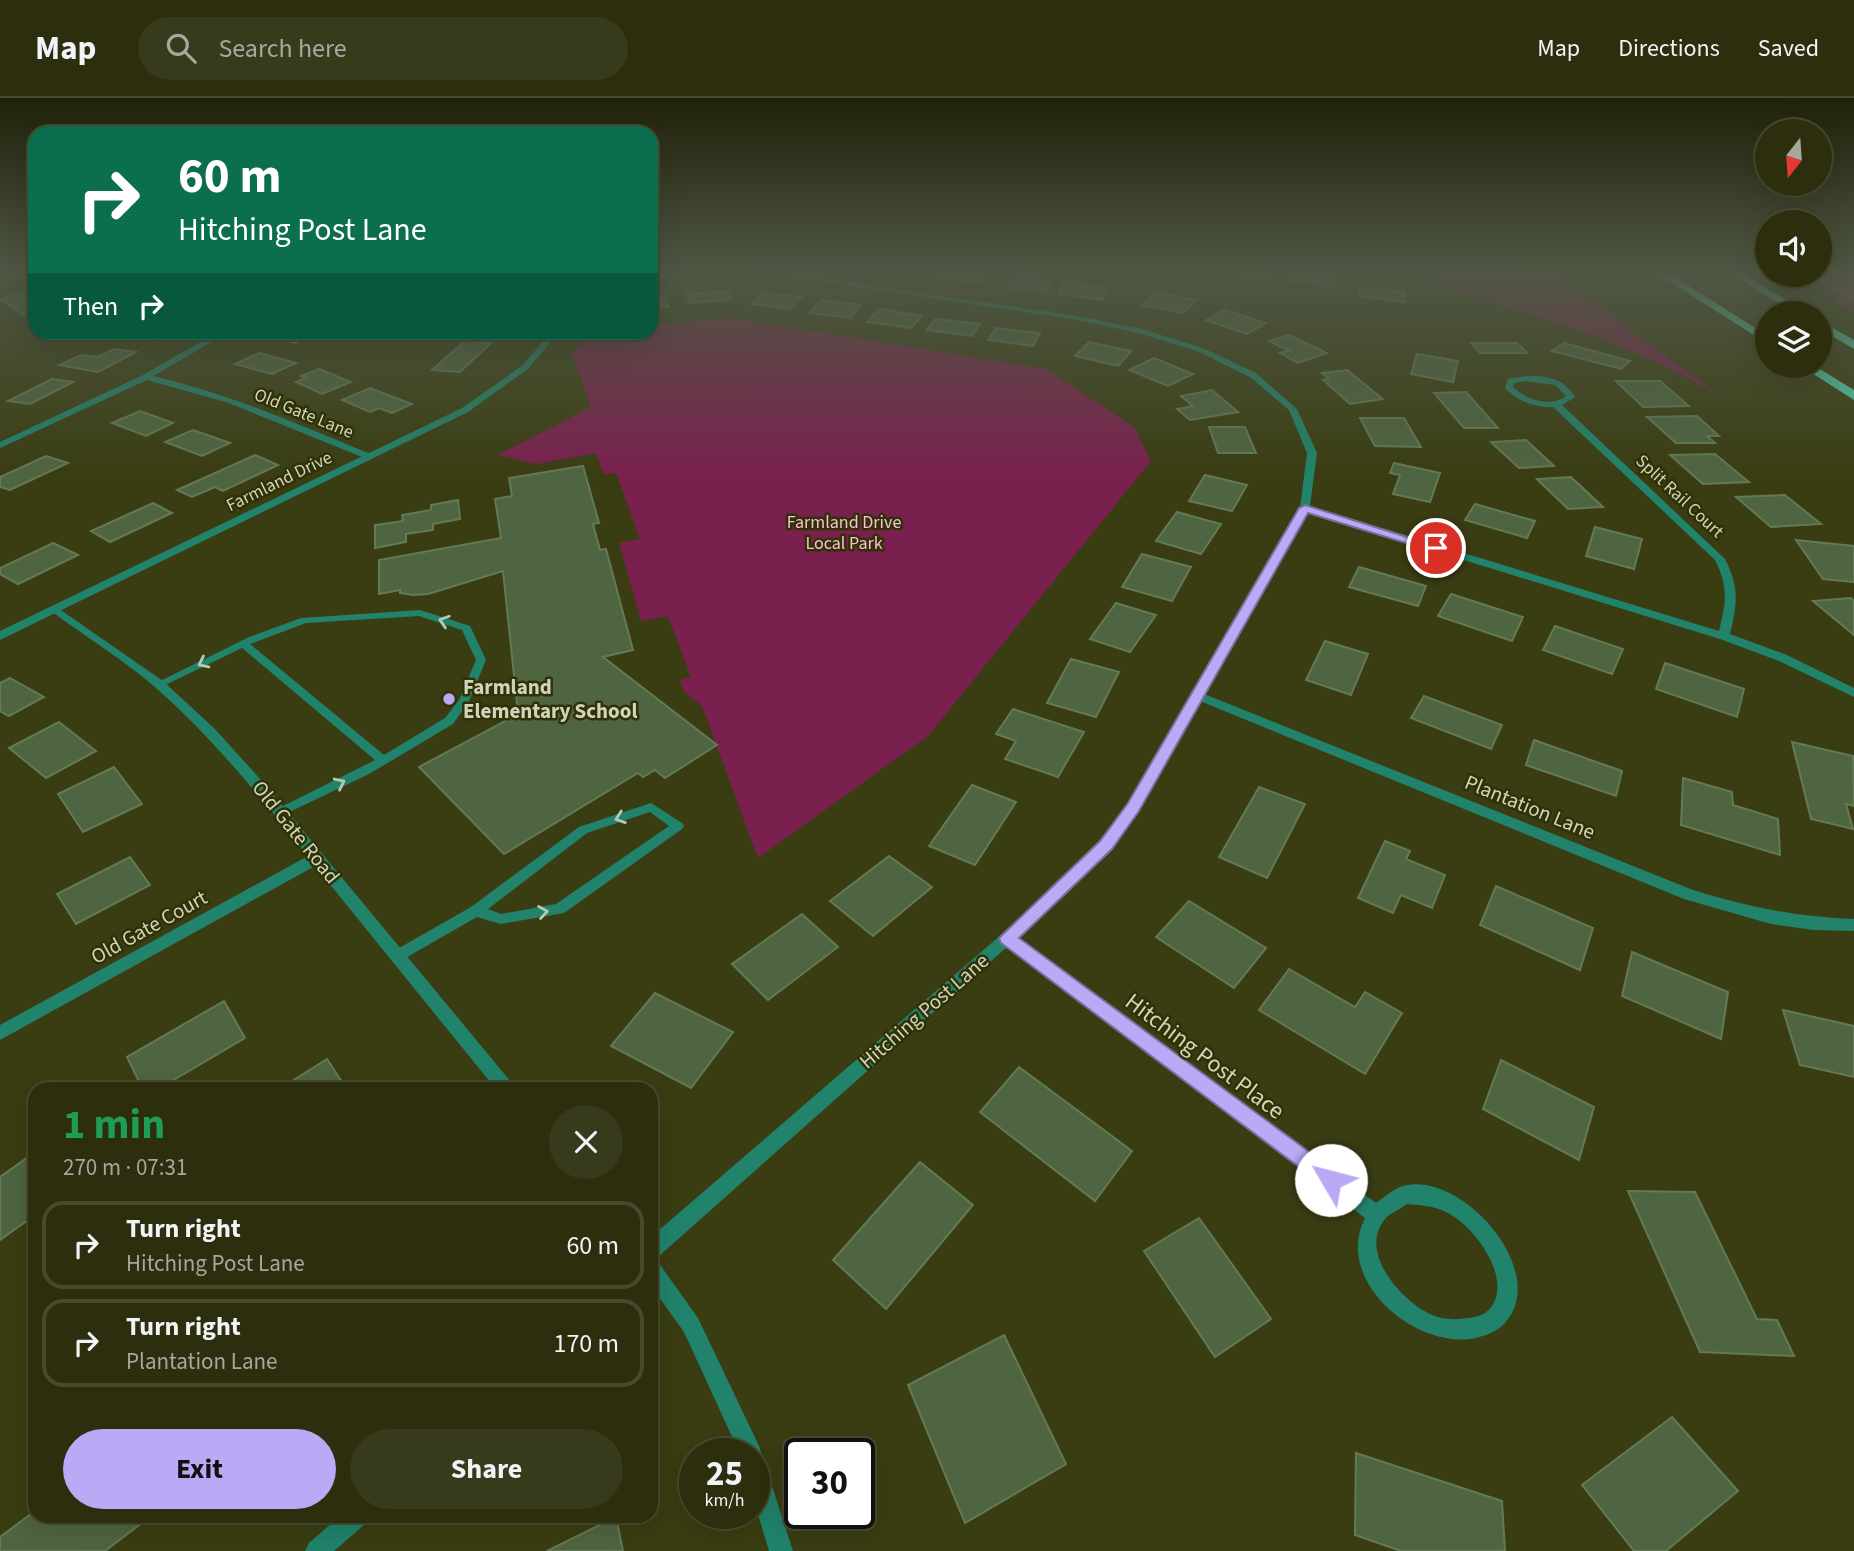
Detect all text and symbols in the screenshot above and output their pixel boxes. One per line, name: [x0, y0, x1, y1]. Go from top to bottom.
search box: [138, 17, 628, 80]
text: Map: [35, 25, 96, 72]
icon: search: [162, 29, 200, 67]
text: Search here: [218, 30, 347, 67]
text: Map: [1537, 31, 1580, 66]
text: Directions: [1618, 31, 1720, 66]
text: Saved: [1758, 31, 1819, 66]
north arrow: [1755, 119, 1832, 196]
map controls: [1755, 119, 1832, 378]
text: 60 m: [178, 142, 282, 212]
icon: right: [63, 154, 154, 245]
text: Hitching Post Lane: [178, 207, 427, 253]
button: sound: [1755, 210, 1832, 287]
icon: right: [132, 287, 170, 325]
text: Then: [63, 288, 118, 325]
button: layers: [1755, 301, 1832, 378]
street label: Old Gate Lane: [250, 382, 357, 445]
street label: Farmland Drive: [222, 445, 336, 518]
street label: Split Rail Court: [1630, 449, 1729, 544]
park label: Farmland Drive Local Park: [787, 510, 901, 556]
pin: [1406, 518, 1466, 578]
icon: arrive: [1417, 529, 1455, 567]
one-way arrow: [439, 615, 451, 629]
one-way arrow: [198, 655, 210, 669]
place label: Farmland Elementary School: [463, 672, 637, 726]
marker: Farmland Elementary School: [441, 691, 457, 707]
street label: Plantation Lane: [1460, 767, 1600, 847]
street label: Old Gate Road: [245, 774, 347, 890]
one-way arrow: [333, 777, 345, 791]
one-way arrow: [614, 810, 626, 824]
street label: Old Gate Court: [85, 883, 213, 971]
one-way arrow: [537, 905, 549, 920]
street label: Hitching Post Lane: [853, 946, 995, 1076]
street label: Hitching Post Place: [1118, 985, 1292, 1128]
text: 1 min: [63, 1095, 165, 1155]
button: close: [549, 1105, 623, 1179]
position arrow: [1294, 1143, 1368, 1217]
text: 270 m · 07:31: [63, 1151, 187, 1184]
text: Turn right: [126, 1210, 241, 1247]
icon: right: [67, 1226, 105, 1264]
text: 60 m: [566, 1227, 619, 1264]
text: Hitching Post Lane: [126, 1247, 305, 1280]
text: Turn right: [126, 1308, 241, 1345]
icon: right: [67, 1324, 105, 1362]
text: 170 m: [553, 1325, 619, 1362]
text: Plantation Lane: [126, 1345, 277, 1378]
button: Exit: [63, 1429, 336, 1509]
button: Share: [350, 1429, 623, 1509]
speed limit sign: 30: [784, 1438, 875, 1529]
text: 25: [706, 1449, 743, 1499]
text: km/h: [705, 1488, 744, 1513]

